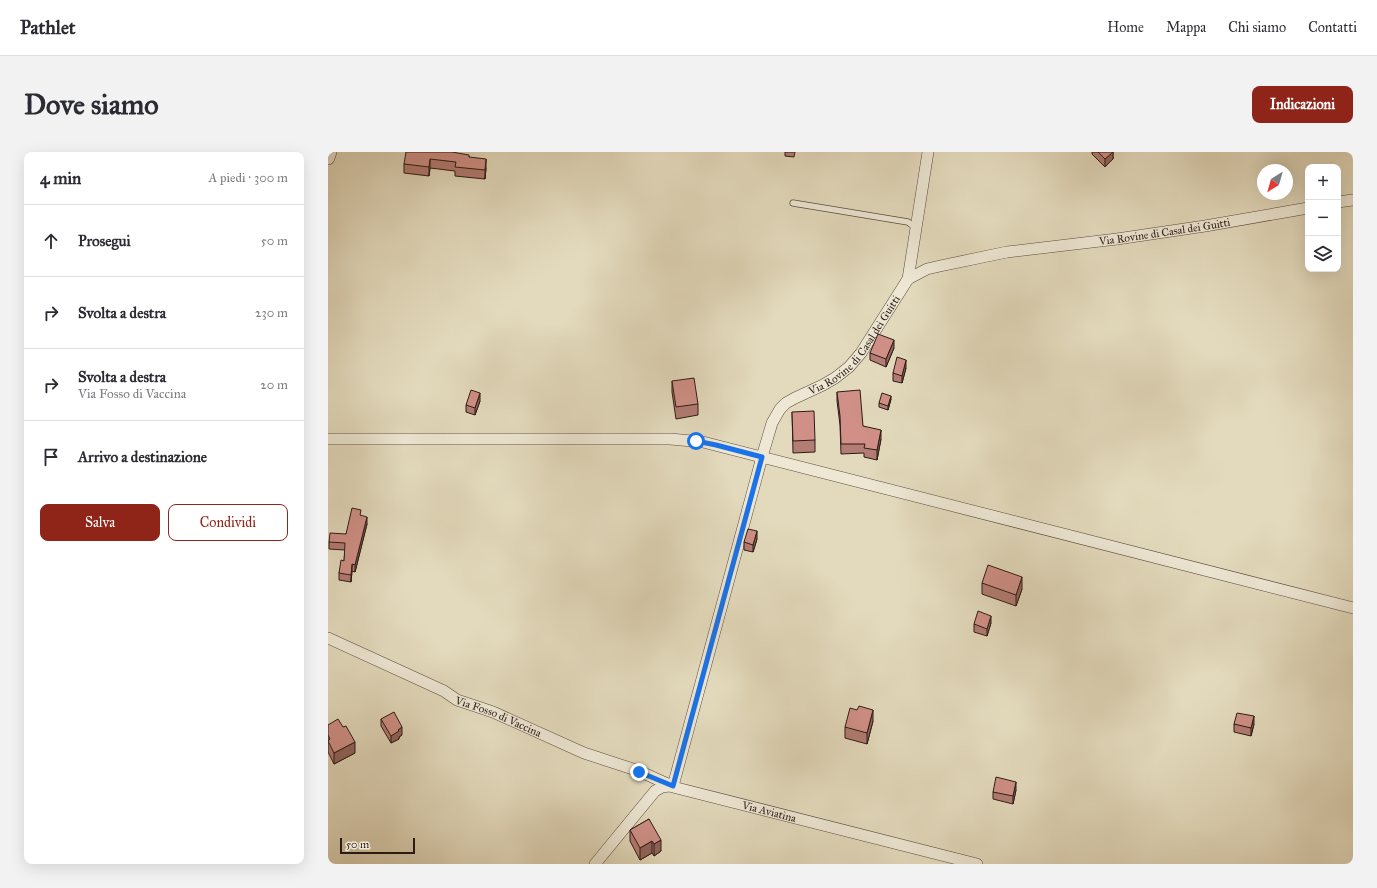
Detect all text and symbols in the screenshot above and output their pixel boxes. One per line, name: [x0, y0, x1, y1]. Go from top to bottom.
text: Pathlet: [20, 16, 76, 39]
text: Home: [1107, 19, 1144, 36]
text: Mappa: [1166, 19, 1206, 36]
text: Chi siamo: [1228, 19, 1286, 36]
text: Contatti: [1308, 19, 1357, 36]
button: Indicazioni: [1252, 86, 1353, 123]
text: Dove siamo: [24, 87, 158, 122]
north arrow: [1257, 164, 1293, 200]
map controls: [1305, 164, 1341, 272]
button: +: [1305, 164, 1341, 200]
text: 4 min: [40, 168, 81, 189]
text: A piedi · 300 m: [208, 170, 288, 186]
button: −: [1305, 200, 1341, 236]
street label: Via Rovine di Casal dei Guitti: [1097, 216, 1231, 248]
icon: ahead: [40, 230, 62, 252]
text: Prosegui: [78, 232, 131, 250]
text: 50 m: [261, 233, 288, 249]
button: layers: [1305, 236, 1341, 272]
street label: Via Rovine di Casal dei Guitti: [806, 293, 903, 398]
icon: right: [40, 302, 62, 324]
text: Svolta a destra: [78, 304, 166, 322]
text: 230 m: [255, 305, 288, 321]
text: Svolta a destra: [78, 368, 166, 386]
icon: right: [40, 374, 62, 396]
text: 20 m: [260, 377, 288, 393]
text: Via Fosso di Vaccina: [78, 386, 186, 402]
route start: [687, 432, 705, 450]
icon: arrive: [40, 446, 62, 468]
text: Arrivo a destinazione: [78, 448, 207, 466]
button: Salva: [40, 504, 160, 541]
button: Condividi: [168, 504, 288, 541]
street label: Via Fosso di Vaccina: [453, 694, 544, 740]
route end: [630, 763, 648, 781]
street label: Via Aviatina: [740, 799, 798, 825]
scale bar: [340, 836, 415, 855]
text: 50 m: [346, 838, 369, 851]

